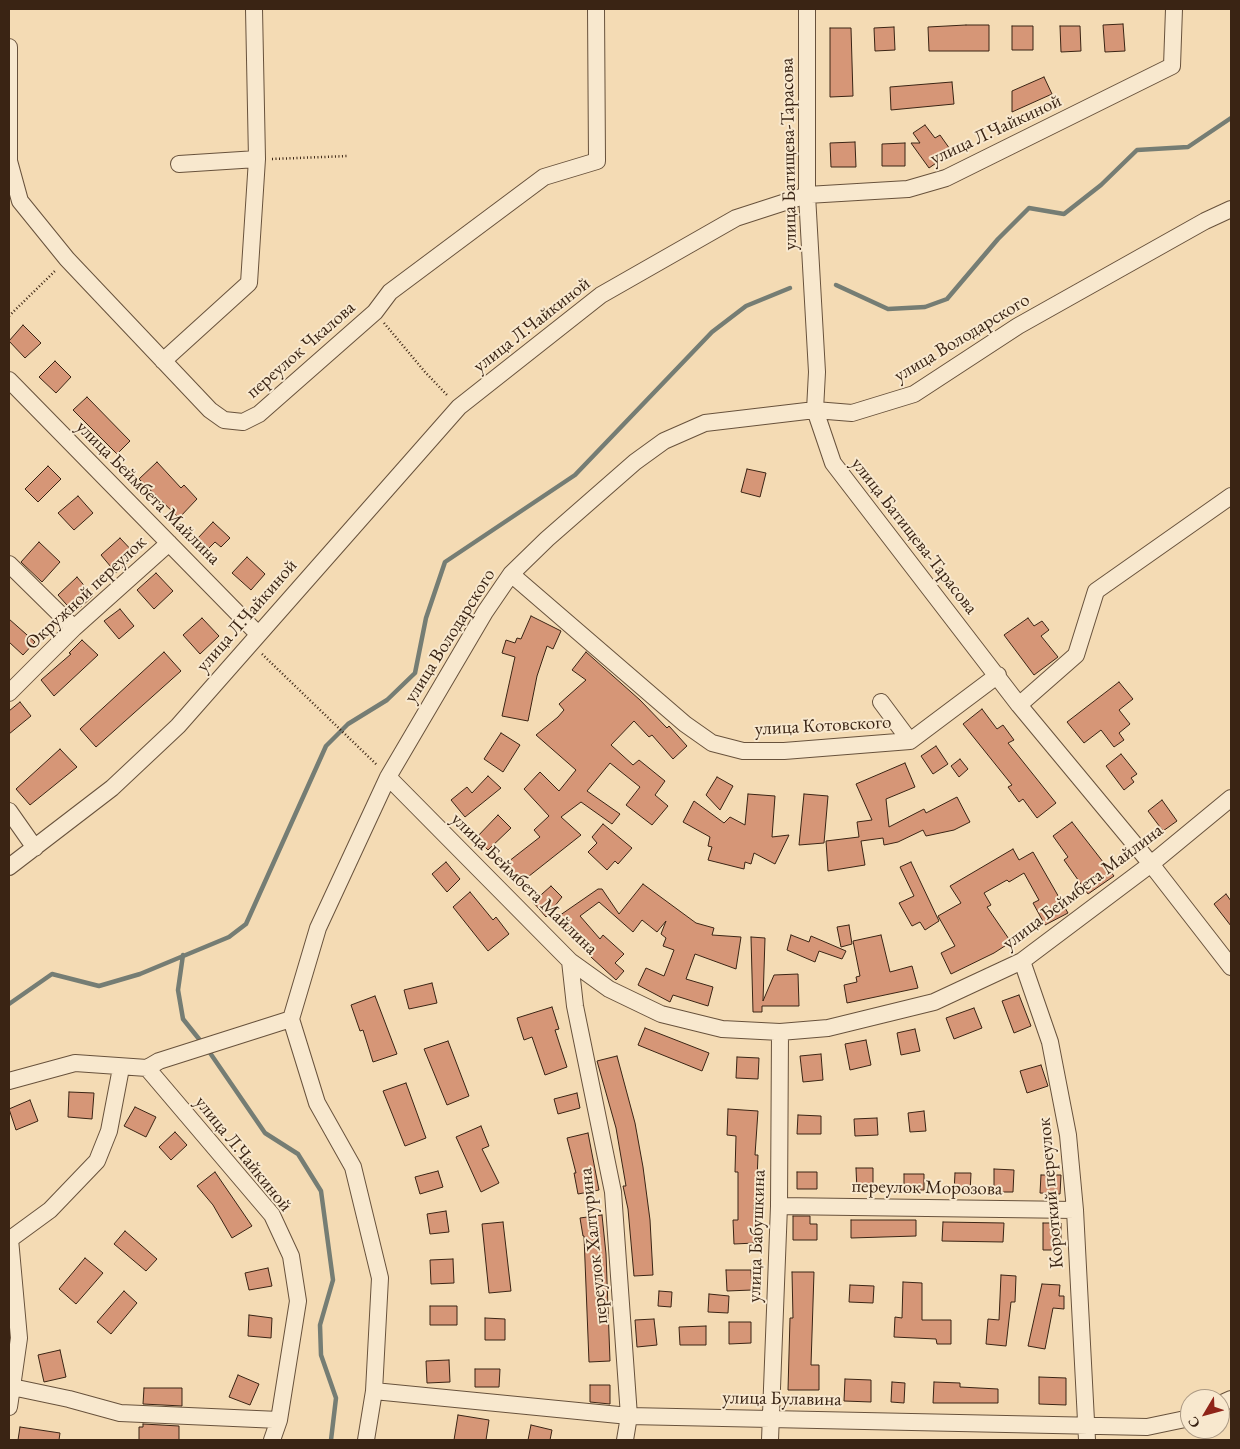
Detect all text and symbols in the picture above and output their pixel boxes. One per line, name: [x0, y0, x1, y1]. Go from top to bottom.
street label: улица Батищева-Тарасова: [776, 57, 802, 251]
street label: улица Л.Чайкиной: [927, 90, 1065, 170]
street label: улица Л.Чайкиной: [469, 272, 595, 378]
street label: улица Володарского: [890, 289, 1034, 387]
street label: переулок Чкалова: [242, 296, 360, 404]
street label: улица Беймбета Майлина: [71, 416, 225, 570]
street label: улица Батищева-Тарасова: [846, 453, 982, 619]
street label: Окружной переулок: [21, 531, 151, 655]
street label: улица Л.Чайкиной: [192, 555, 302, 677]
street label: улица Володарского: [400, 565, 500, 707]
street label: улица Котовского: [754, 711, 892, 741]
street label: улица Беймбета Майлина: [446, 808, 602, 960]
street label: улица Беймбета Майлина: [998, 819, 1168, 955]
street label: улица Л.Чайкиной: [189, 1092, 297, 1216]
street label: Короткий переулок: [1033, 1117, 1069, 1269]
street label: переулок Халтурина: [574, 1167, 614, 1325]
street label: улица Бабушкина: [743, 1169, 771, 1303]
street label: переулок Морозова: [851, 1175, 1003, 1201]
street label: улица Булавина: [722, 1387, 842, 1411]
north arrow: [1180, 1389, 1230, 1439]
text: С: [1184, 1413, 1204, 1432]

